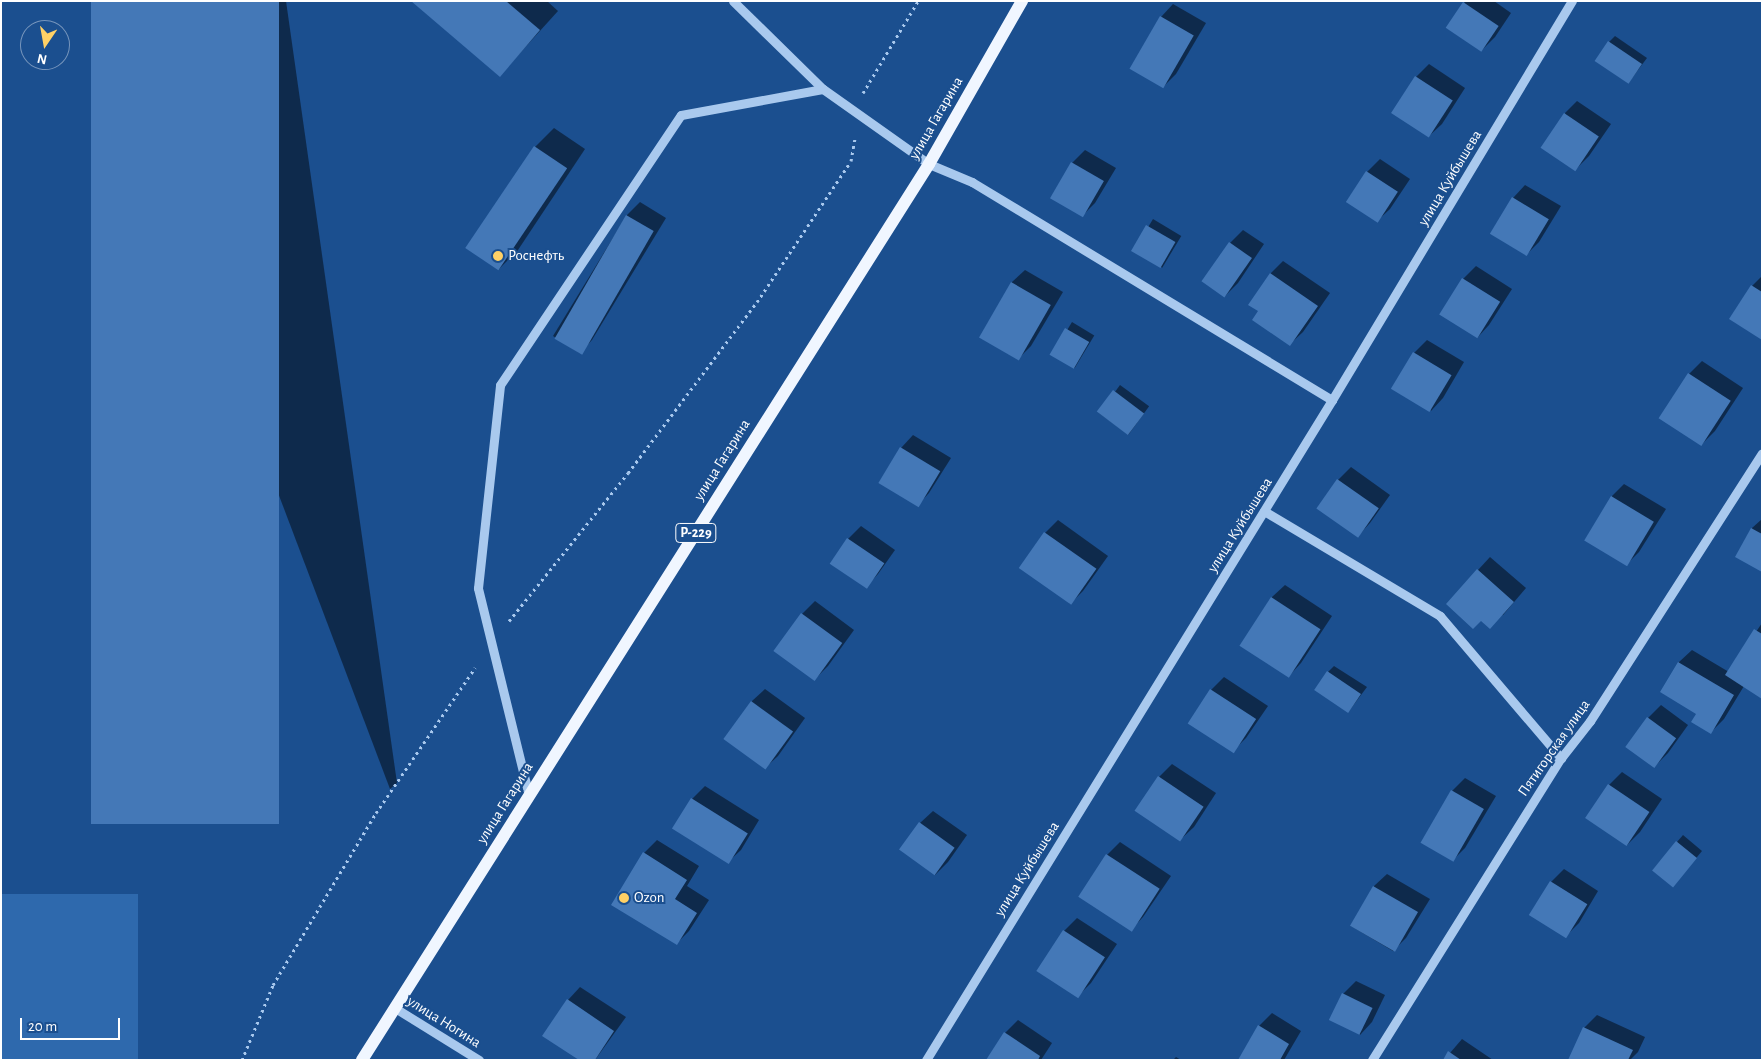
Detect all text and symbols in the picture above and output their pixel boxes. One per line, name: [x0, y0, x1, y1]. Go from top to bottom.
north arrow: [20, 20, 70, 70]
text: N: [36, 51, 48, 67]
street label: улица Гагарина: [905, 74, 967, 162]
street label: улица Куйбышева: [1414, 127, 1486, 229]
place label: Роснефть: [508, 247, 564, 265]
marker: Роснефть: [492, 250, 504, 262]
street label: улица Гагарина: [690, 416, 754, 504]
street label: улица Куйбышева: [1204, 474, 1276, 576]
road number: Р-229: [675, 522, 717, 544]
street label: Пятигорская улица: [1514, 696, 1594, 800]
street label: улица Гагарина: [473, 759, 537, 847]
street label: улица Куйбышева: [991, 818, 1063, 920]
place label: Ozon: [634, 889, 664, 907]
marker: Ozon: [618, 892, 630, 904]
street label: улица Ногина: [404, 992, 484, 1052]
scale bar: [22, 1008, 122, 1040]
text: 20 m: [28, 1019, 57, 1034]

